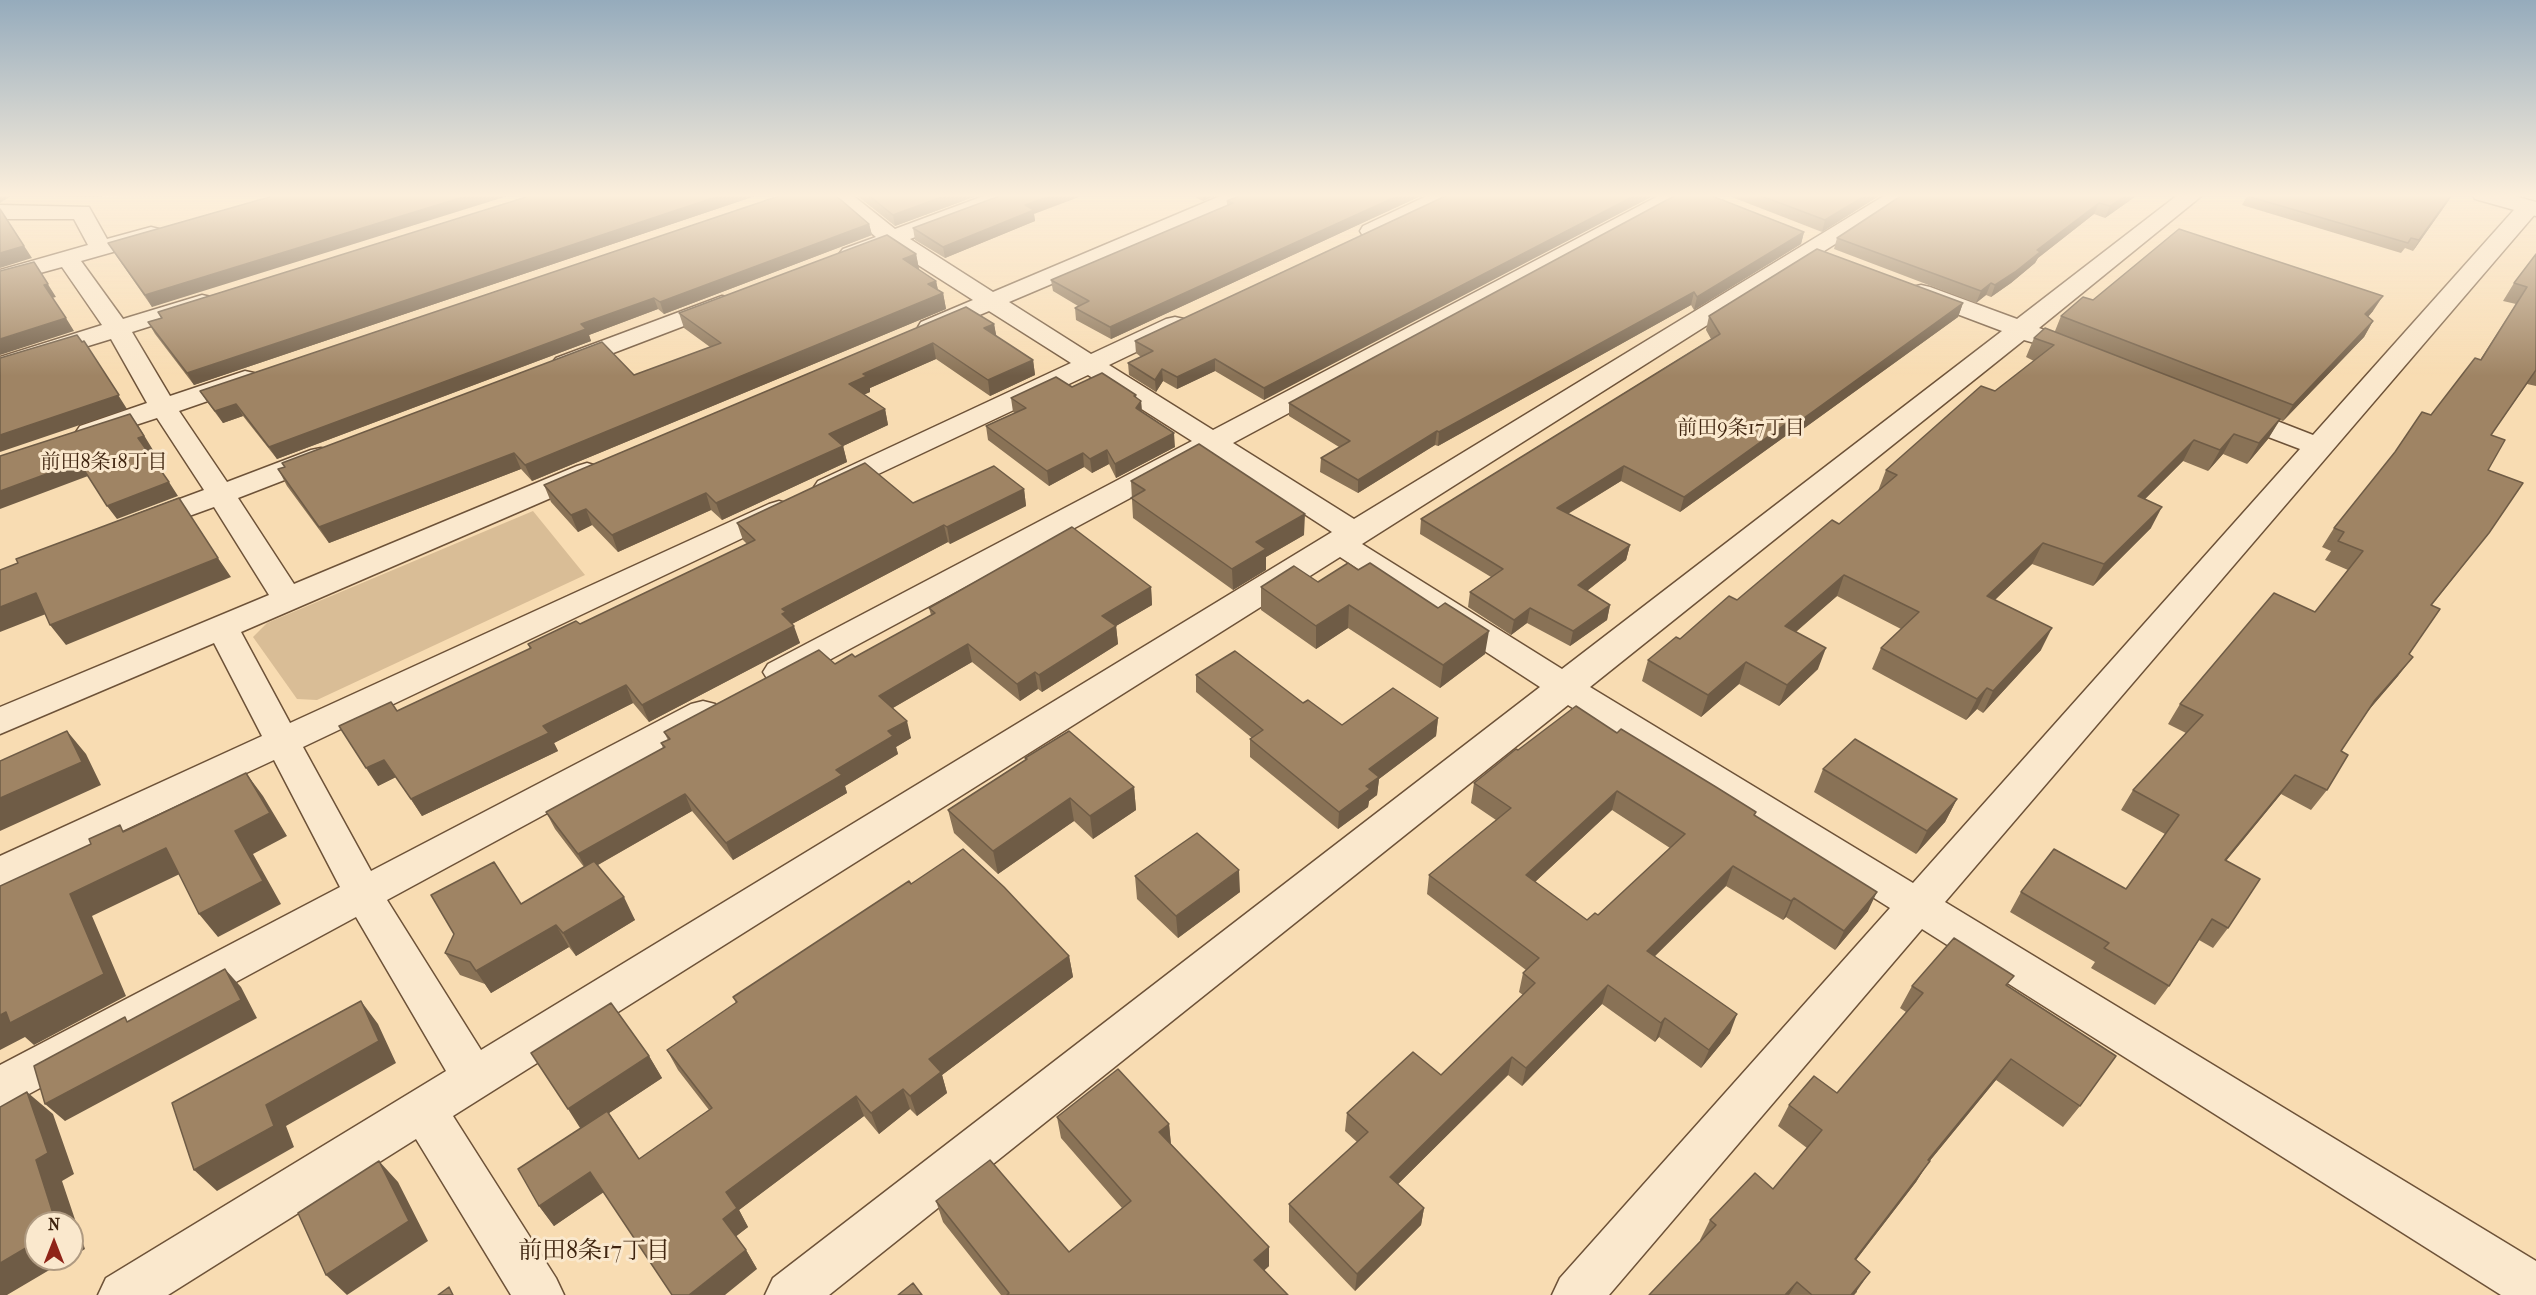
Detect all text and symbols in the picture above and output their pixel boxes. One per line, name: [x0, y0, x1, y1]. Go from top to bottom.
district label: 前田9条17丁目: [1677, 417, 1805, 441]
district label: 前田8条18丁目: [40, 451, 168, 475]
north arrow: [24, 1211, 84, 1271]
text: N: [48, 1215, 60, 1234]
district label: 前田8条17丁目: [518, 1238, 670, 1266]

